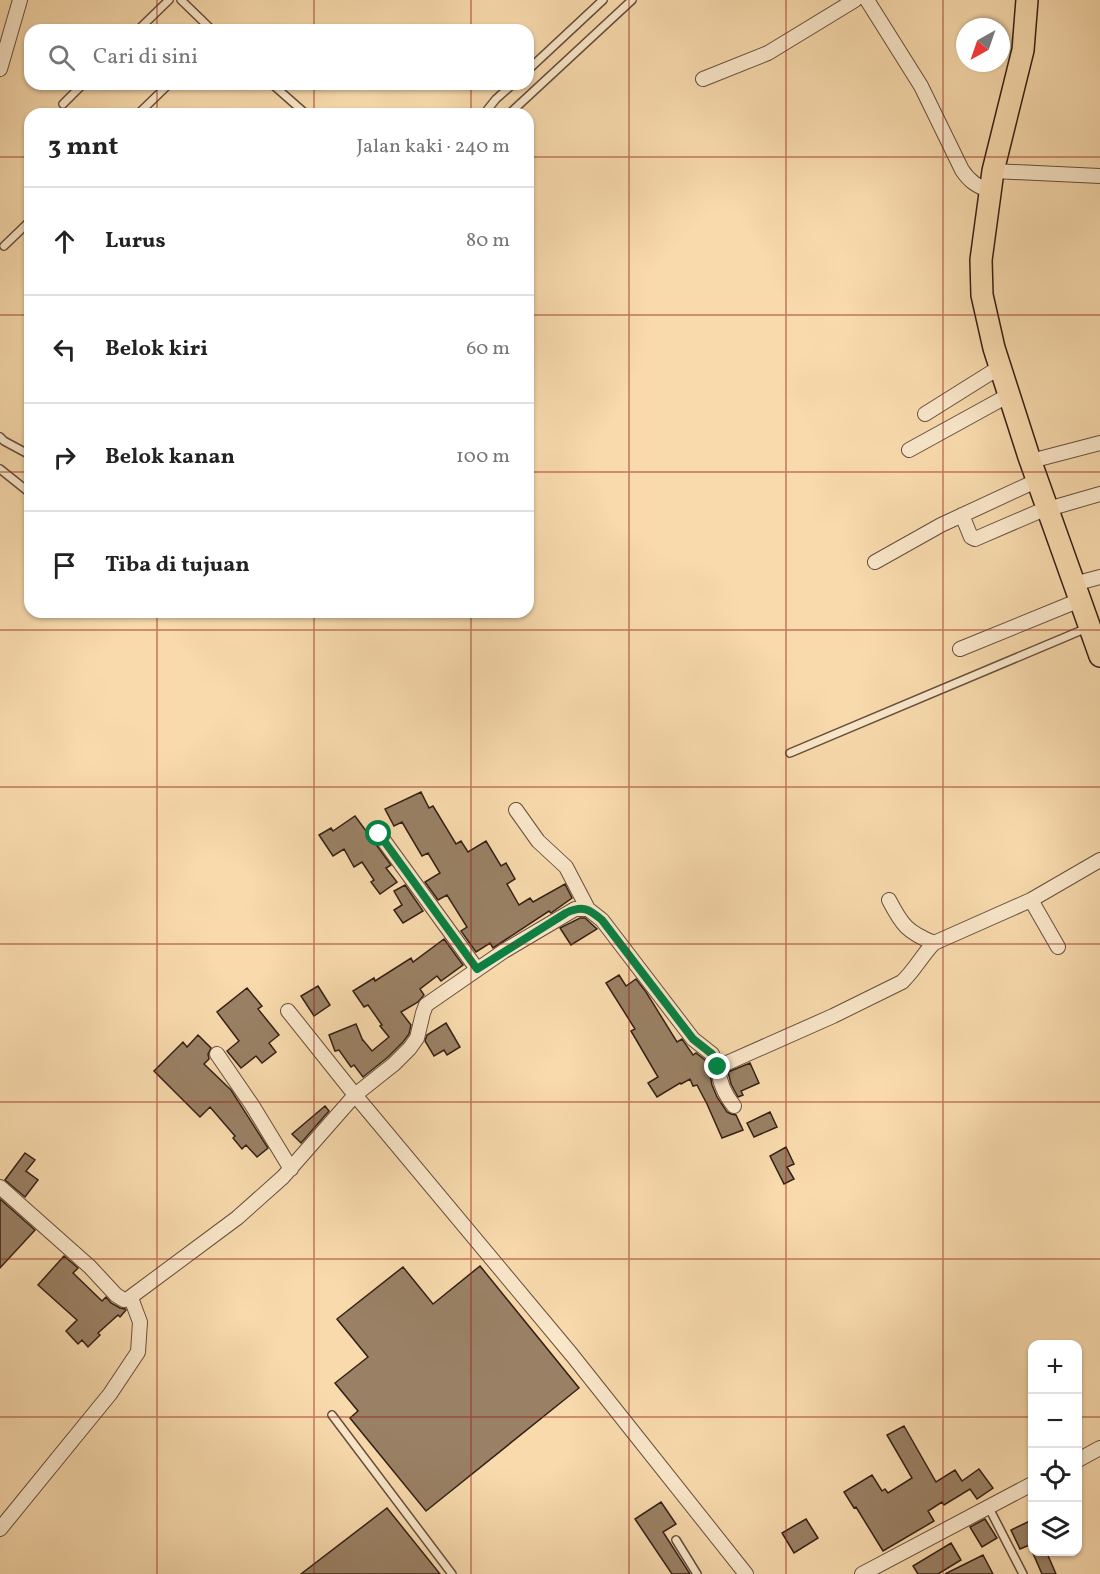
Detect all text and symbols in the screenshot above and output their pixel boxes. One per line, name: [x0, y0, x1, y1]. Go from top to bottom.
north arrow: [956, 18, 1010, 72]
search box: [24, 24, 534, 90]
icon: search: [45, 41, 78, 74]
text: Cari di sini: [93, 42, 198, 73]
text: 3 mnt: [48, 129, 118, 165]
text: Jalan kaki · 240 m: [356, 133, 510, 161]
icon: ahead: [48, 225, 81, 258]
text: Lurus: [105, 226, 166, 257]
text: 80 m: [466, 227, 510, 255]
icon: left: [48, 333, 81, 366]
text: Belok kiri: [105, 334, 208, 365]
text: 60 m: [466, 335, 510, 363]
icon: right: [48, 441, 81, 474]
text: Belok kanan: [105, 442, 235, 473]
text: 100 m: [456, 443, 510, 471]
icon: arrive: [48, 549, 81, 582]
text: Tiba di tujuan: [105, 550, 250, 581]
route start: [365, 820, 391, 846]
route end: [704, 1053, 730, 1079]
map controls: [1028, 1340, 1082, 1556]
button: +: [1028, 1340, 1082, 1394]
button: −: [1028, 1394, 1082, 1448]
button: locate: [1028, 1448, 1082, 1502]
button: layers: [1028, 1502, 1082, 1556]

